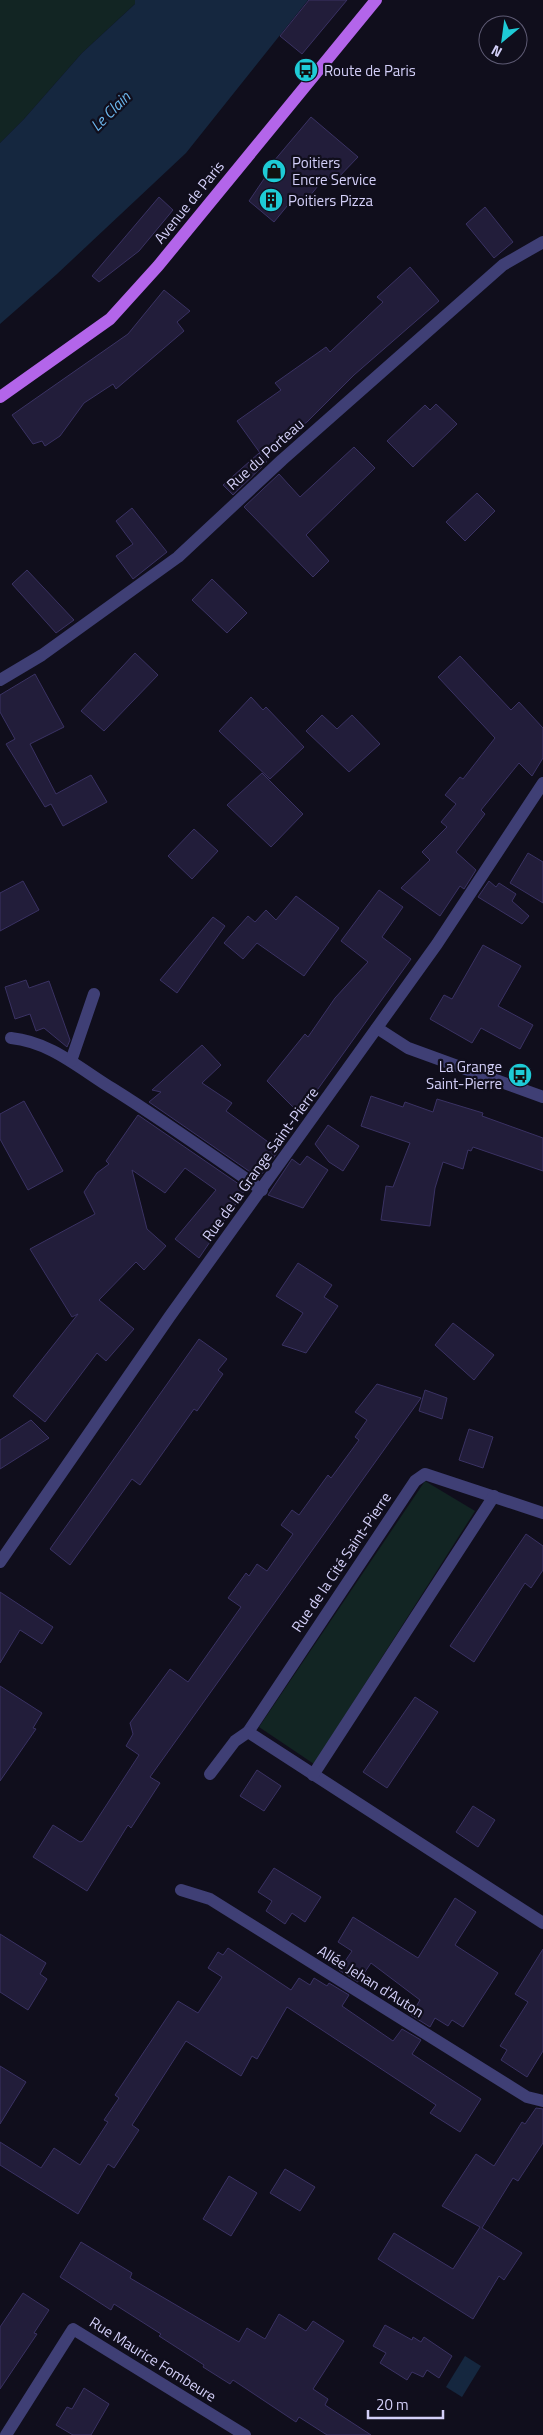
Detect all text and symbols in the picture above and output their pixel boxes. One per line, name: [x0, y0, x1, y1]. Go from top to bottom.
north arrow: [478, 15, 528, 65]
text: N: [487, 40, 506, 63]
bus stop icon: Route de Paris: [293, 57, 319, 83]
place label: Route de Paris: [324, 59, 416, 82]
water label: Le Clain: [84, 85, 136, 137]
place label: Poitiers Encre Service: [292, 151, 376, 191]
street label: Avenue de Paris: [148, 156, 230, 248]
shop icon: Poitiers Encre Service: [261, 158, 287, 184]
building icon: Poitiers Pizza: [258, 187, 284, 213]
place label: Poitiers Pizza: [288, 189, 373, 212]
street label: Rue du Porteau: [221, 413, 309, 495]
place label: La Grange Saint-Pierre: [426, 1055, 502, 1095]
bus stop icon: La Grange Saint-Pierre: [507, 1062, 533, 1088]
street label: Rue de la Grange Saint-Pierre: [196, 1082, 324, 1246]
street label: Rue de la Cité Saint-Pierre: [285, 1487, 397, 1637]
street label: Allée Jehan d'Auton: [313, 1939, 429, 2023]
street label: Rue Maurice Fombeure: [85, 2311, 221, 2407]
scale bar: [368, 2388, 443, 2420]
text: 20 m: [376, 2393, 409, 2416]

